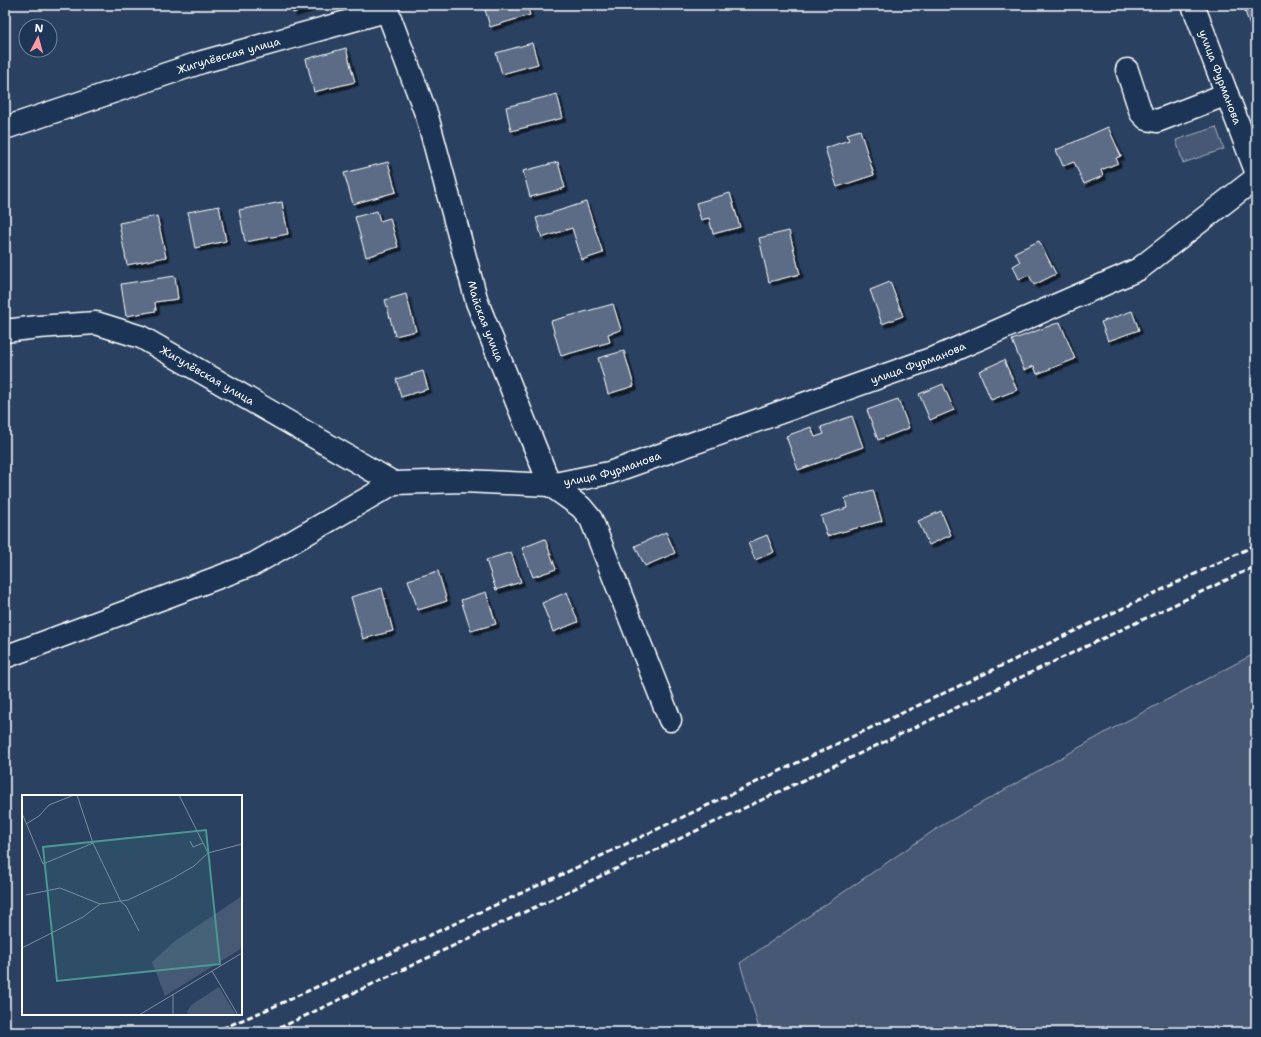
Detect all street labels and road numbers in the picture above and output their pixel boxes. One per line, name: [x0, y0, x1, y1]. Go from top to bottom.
street label: улица Фурманова: [1195, 27, 1245, 127]
street label: Жигулёвская улица: [175, 33, 282, 77]
street label: Майская улица: [464, 279, 508, 364]
street label: улица Фурманова: [868, 338, 968, 387]
street label: Жигулёвская улица: [157, 342, 257, 409]
street label: улица Фурманова: [562, 448, 663, 490]

